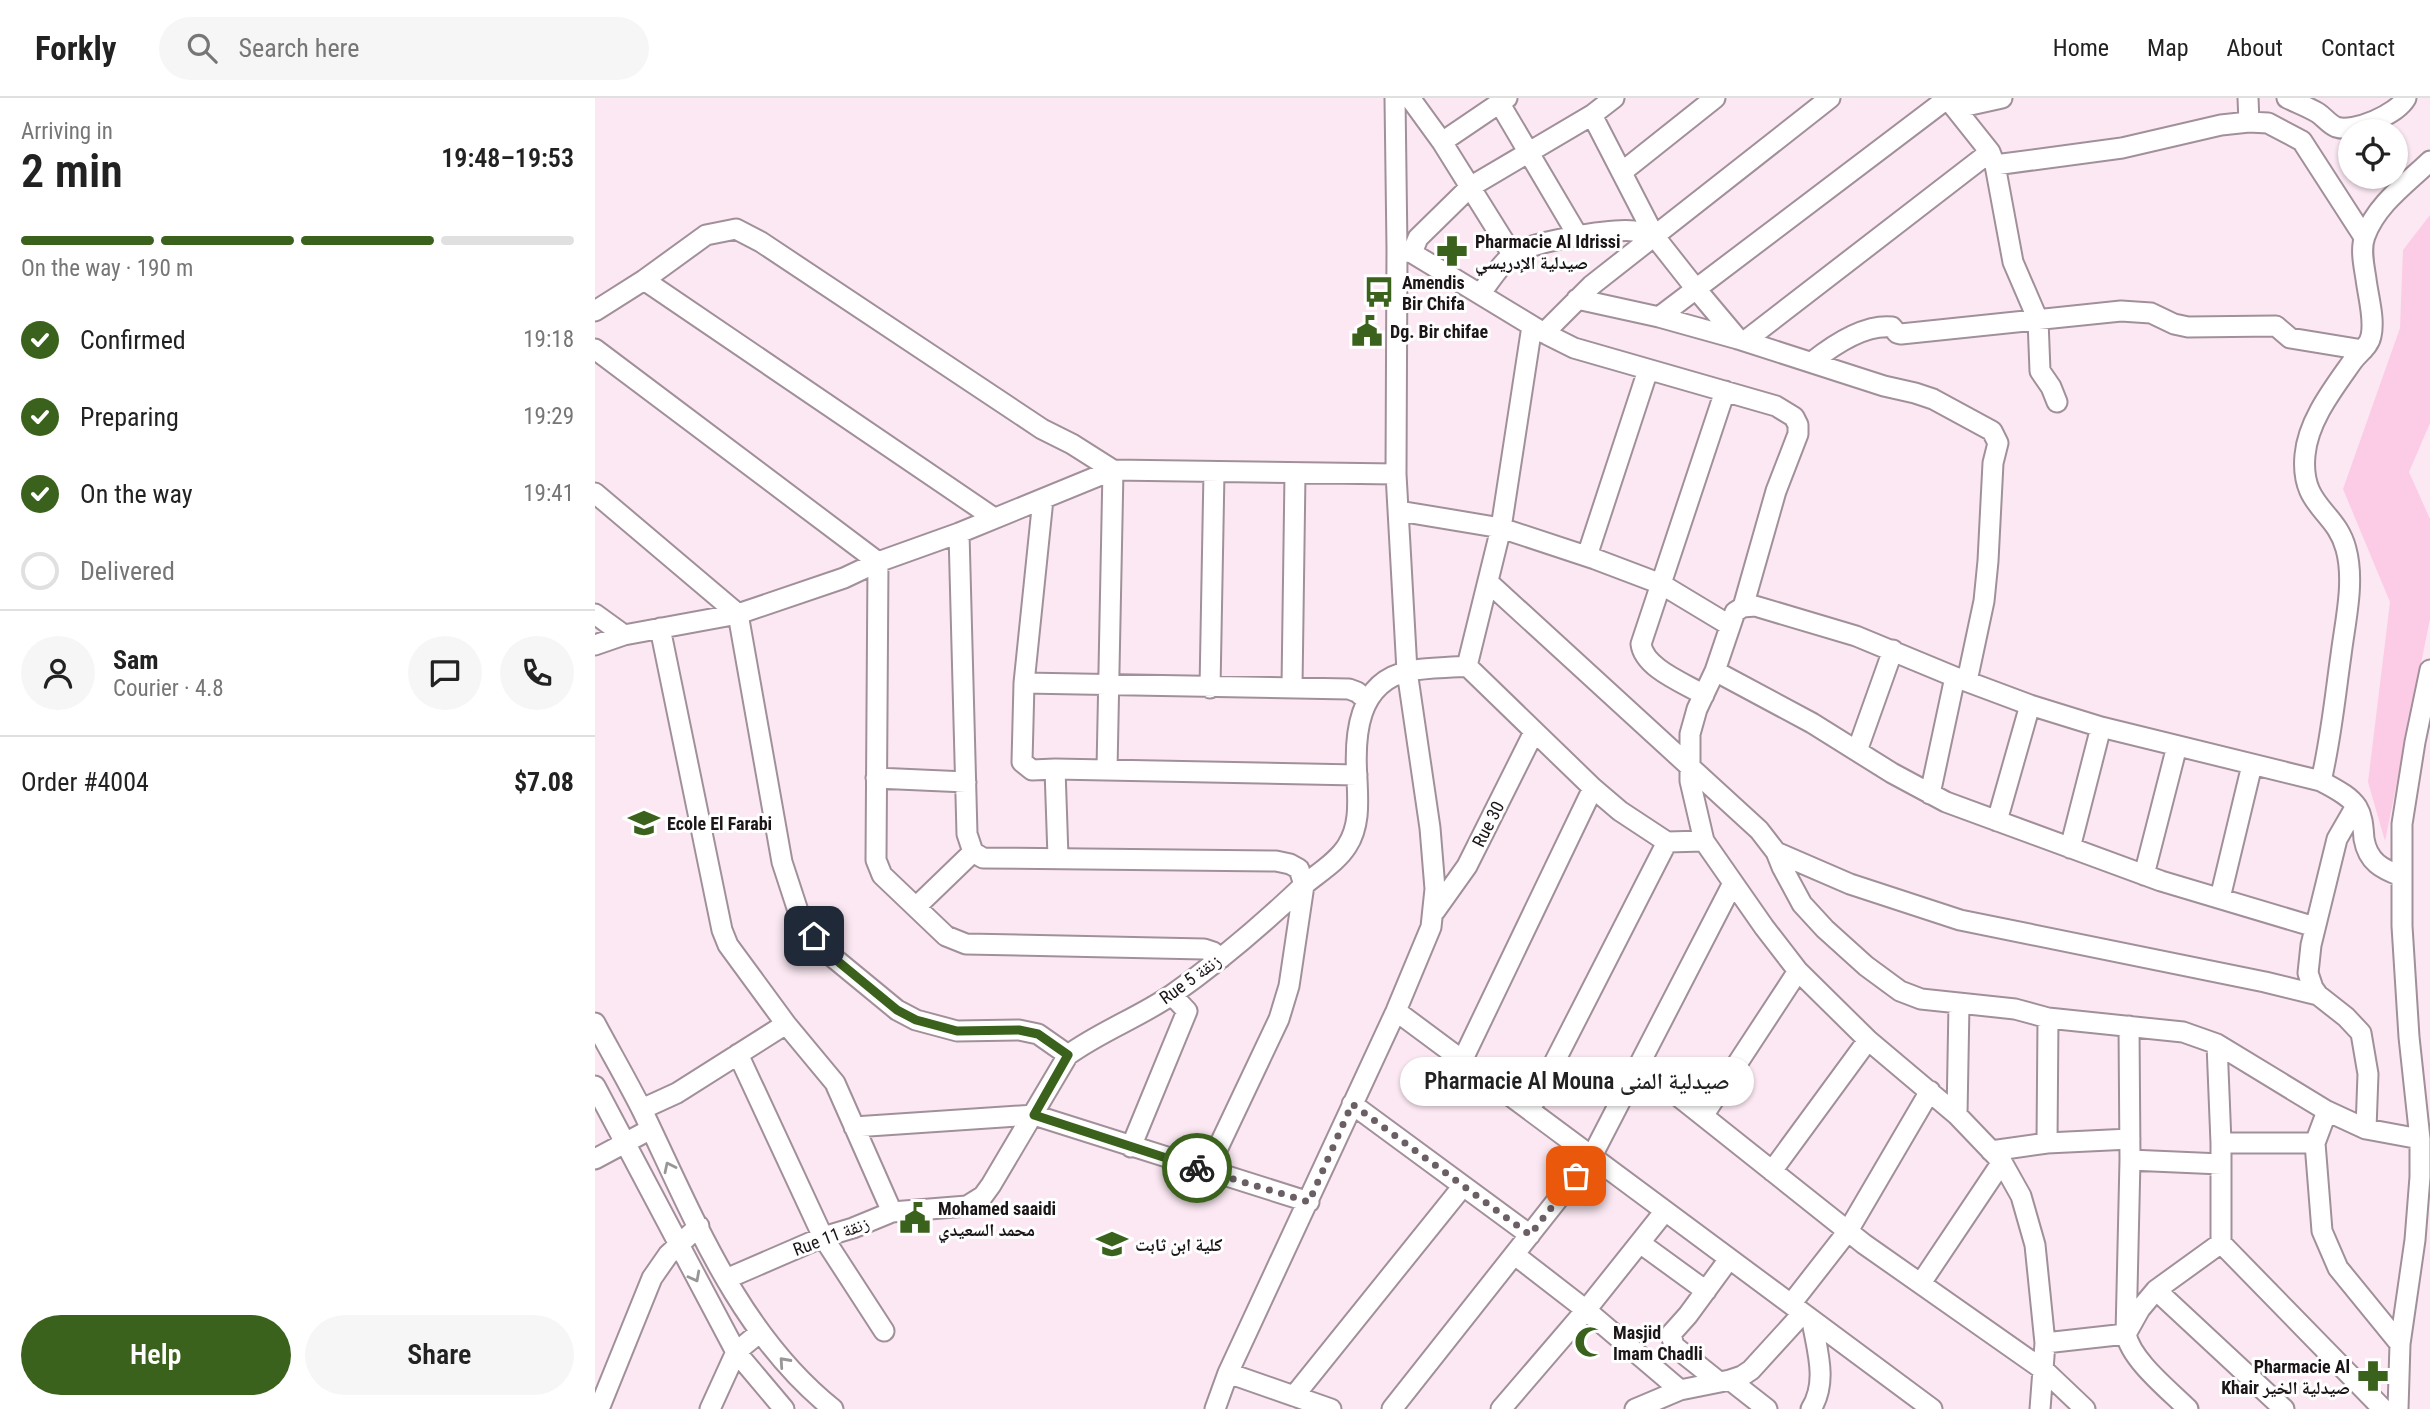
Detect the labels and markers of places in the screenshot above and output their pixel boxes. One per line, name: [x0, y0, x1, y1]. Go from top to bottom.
place label: Pharmacie Al Idrissi صيدلية الإدريسي: [1475, 231, 1621, 277]
pharmacy icon: Pharmacie Al Idrissi صيدلية الإدريسي: [1435, 234, 1469, 268]
place label: Amendis Bir Chifa: [1402, 272, 1465, 314]
bus stop icon: Amendis Bir Chifa: [1362, 275, 1396, 309]
public building icon: Dg. Bir chifae: [1350, 314, 1384, 348]
place label: Dg. Bir chifae: [1390, 321, 1488, 342]
school or university icon: Ecole El Farabi: [627, 806, 661, 840]
place label: Ecole El Farabi: [667, 813, 772, 834]
pin: [784, 906, 844, 966]
callout: Pharmacie Al Mouna صيدلية المنى: [1399, 1057, 1753, 1106]
pin: [1546, 1146, 1606, 1206]
place label: Mohamed saaidi محمد السعيدي: [938, 1198, 1056, 1244]
public building icon: Mohamed saaidi محمد السعيدي: [898, 1201, 932, 1235]
school or university icon: كلية ابن ثابت: [1095, 1227, 1129, 1261]
place label: كلية ابن ثابت: [1135, 1234, 1222, 1256]
place label: Masjid Imam Chadli: [1613, 1322, 1703, 1364]
mosque icon: Masjid Imam Chadli: [1573, 1325, 1607, 1359]
place label: Pharmacie Al Khair صيدلية الخير: [2221, 1356, 2350, 1398]
pharmacy icon: Pharmacie Al Khair صيدلية الخير: [2356, 1359, 2390, 1393]

